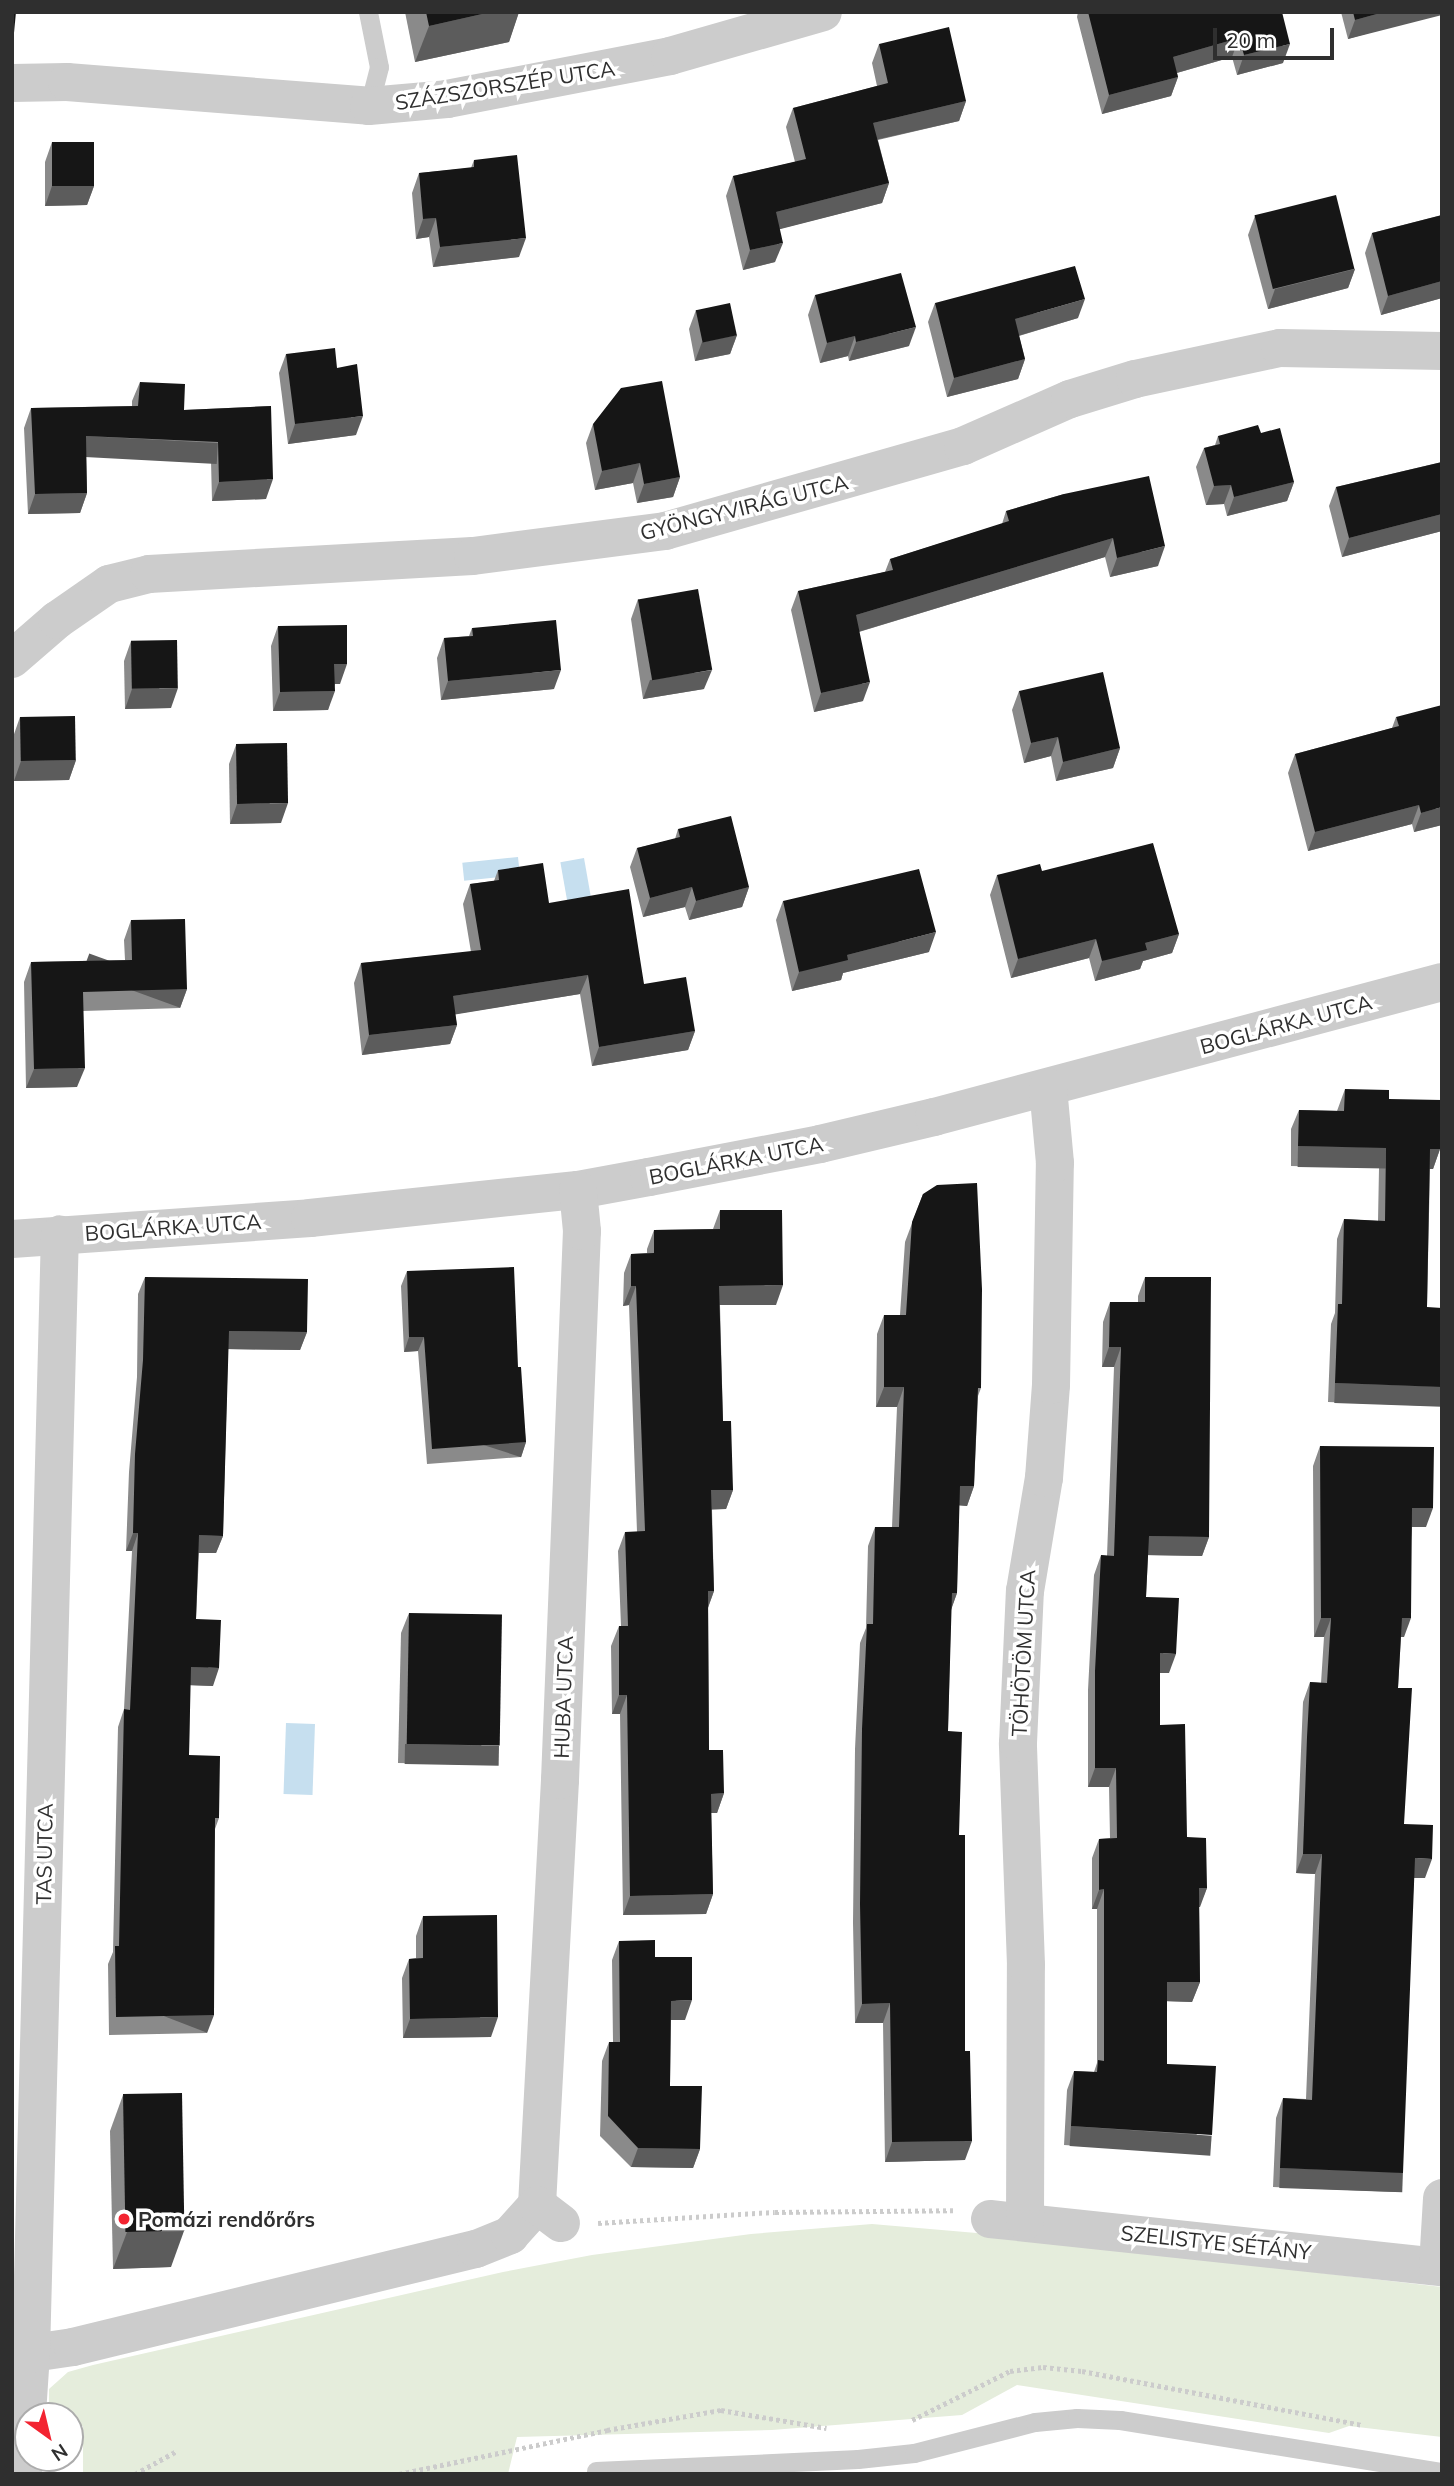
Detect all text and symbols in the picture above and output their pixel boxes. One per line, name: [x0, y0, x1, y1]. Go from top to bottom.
scale bar: [1216, 14, 1337, 58]
text: 20 m: [1226, 27, 1275, 53]
street label: SZÁZSZORSZÉP UTCA: [393, 55, 617, 115]
street label: GYÖNGYVIRÁG UTCA: [637, 469, 851, 545]
street label: BOGLÁRKA UTCA: [1197, 989, 1375, 1059]
street label: BOGLÁRKA UTCA: [647, 1131, 825, 1189]
street label: BOGLÁRKA UTCA: [84, 1208, 262, 1246]
street label: TÖHÖTÖM UTCA: [1006, 1569, 1040, 1737]
street label: HUBA UTCA: [548, 1635, 578, 1759]
street label: TAS UTCA: [31, 1803, 57, 1905]
place label: Pomázi rendőrőrs: [138, 2206, 315, 2232]
marker: Pomázi rendőrőrs: [116, 2211, 132, 2227]
street label: SZELISTYE SÉTÁNY: [1120, 2219, 1312, 2265]
north arrow: [14, 2402, 84, 2472]
text: N: [47, 2439, 72, 2467]

